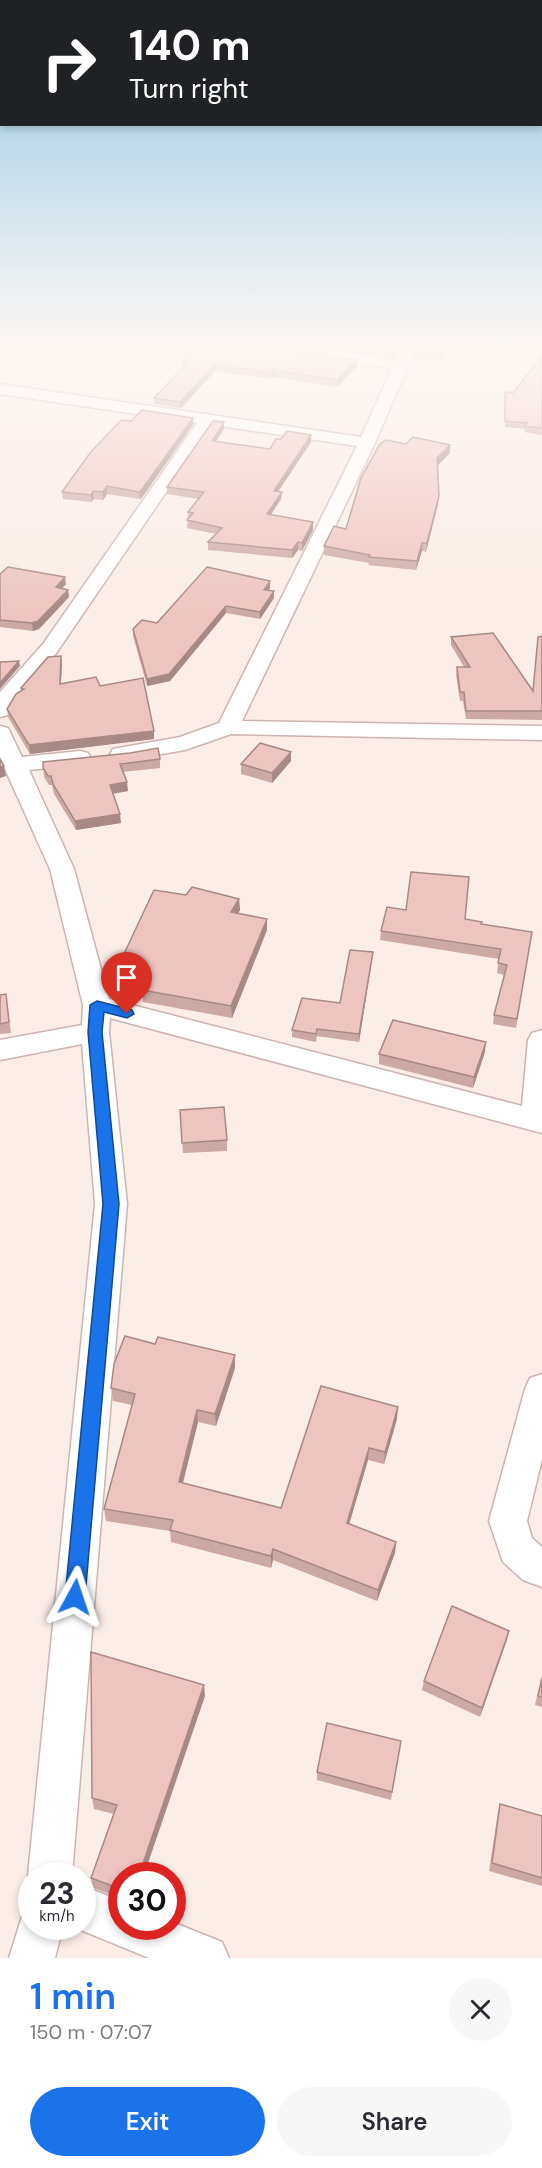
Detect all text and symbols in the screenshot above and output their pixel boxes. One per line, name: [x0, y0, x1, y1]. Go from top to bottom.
text: 140 m: [129, 18, 251, 73]
icon: right: [30, 24, 108, 102]
text: Turn right: [129, 71, 249, 106]
pin: [101, 952, 152, 1014]
icon: arrive: [110, 961, 143, 994]
position arrow: [43, 1565, 107, 1629]
speed limit sign: 30: [108, 1862, 186, 1940]
text: 23: [39, 1874, 75, 1913]
text: km/h: [39, 1906, 75, 1926]
text: 1 min: [30, 1973, 116, 2020]
button: close: [449, 1978, 512, 2041]
text: 150 m · 07:07: [30, 2019, 152, 2045]
button: Exit: [30, 2087, 265, 2156]
button: Share: [277, 2087, 512, 2156]

